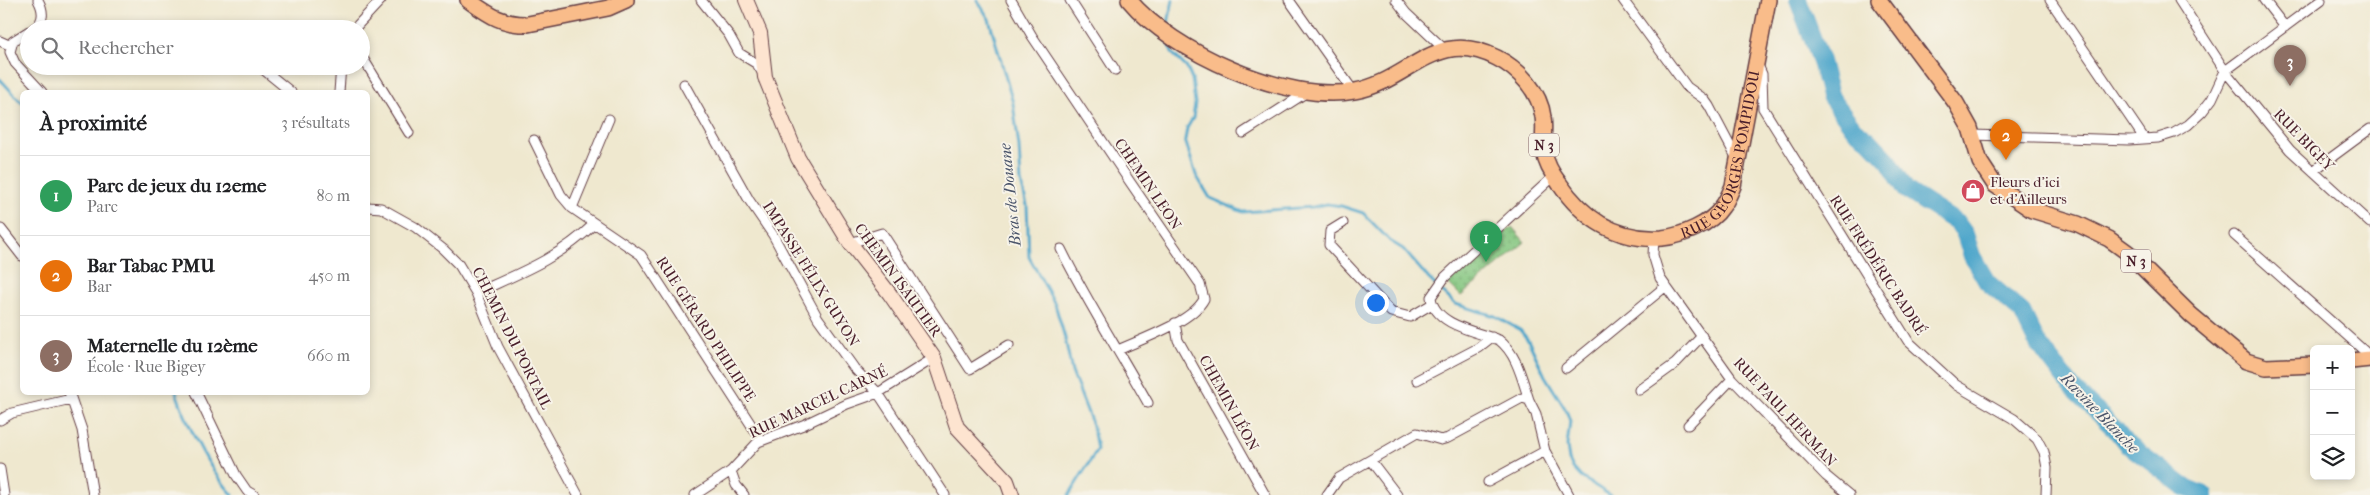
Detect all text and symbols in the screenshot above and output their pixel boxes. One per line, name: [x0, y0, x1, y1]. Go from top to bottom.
search box: [20, 20, 370, 75]
icon: search: [38, 34, 66, 62]
text: Rechercher: [78, 37, 174, 59]
pin: 3: [2274, 45, 2306, 86]
street label: RUE GEORGES POMPIDOU: [1678, 69, 1764, 242]
street label: RUE BIGEY: [2270, 105, 2339, 175]
text: À proximité: [40, 111, 147, 135]
text: 3 résultats: [281, 113, 350, 132]
pin: 2: [1990, 119, 2022, 160]
road number: N 3: [1529, 134, 1559, 156]
street label: CHEMIN LEON: [1111, 135, 1186, 234]
water label: Bras de Douane: [995, 142, 1025, 248]
place label: Fleurs d'ici et d'Ailleurs: [1990, 173, 2067, 208]
text: Parc de jeux du 12eme: [87, 175, 266, 197]
shop icon: Fleurs d'ici et d'Ailleurs: [1960, 178, 1986, 204]
text: 1: [53, 186, 59, 205]
text: 80 m: [316, 186, 350, 205]
street label: RUE FRÉDÉRIC BADRÉ: [1826, 192, 1930, 338]
text: Parc: [87, 197, 118, 216]
street label: IMPASSE FÉLIX GUYON: [759, 198, 863, 350]
street label: CHEMIN ISAUTIER: [851, 220, 946, 341]
pin: 1: [1470, 221, 1502, 262]
road number: N 3: [2121, 250, 2151, 272]
street label: RUE GÉRARD PHILIPPE: [652, 253, 760, 405]
text: Bar Tabac PMU: [87, 255, 215, 277]
street label: CHEMIN DU PORTAIL: [468, 264, 556, 412]
text: 2: [52, 266, 60, 285]
text: 450 m: [309, 266, 350, 285]
text: Bar: [87, 277, 112, 296]
your location: [1363, 290, 1389, 316]
text: Maternelle du 12ème: [87, 335, 258, 357]
map controls: [2310, 345, 2355, 480]
button: +: [2310, 345, 2355, 390]
text: 3: [53, 346, 59, 365]
text: 660 m: [307, 346, 350, 365]
street label: CHEMIN LÉON: [1195, 352, 1263, 454]
street label: RUE PAUL HERMAN: [1730, 354, 1841, 471]
text: École · Rue Bigey: [87, 357, 206, 376]
street label: RUE MARCEL CARNÉ: [746, 362, 890, 442]
water label: Ravine Blanche: [2056, 368, 2143, 458]
button: −: [2310, 390, 2355, 435]
button: layers: [2310, 435, 2355, 480]

